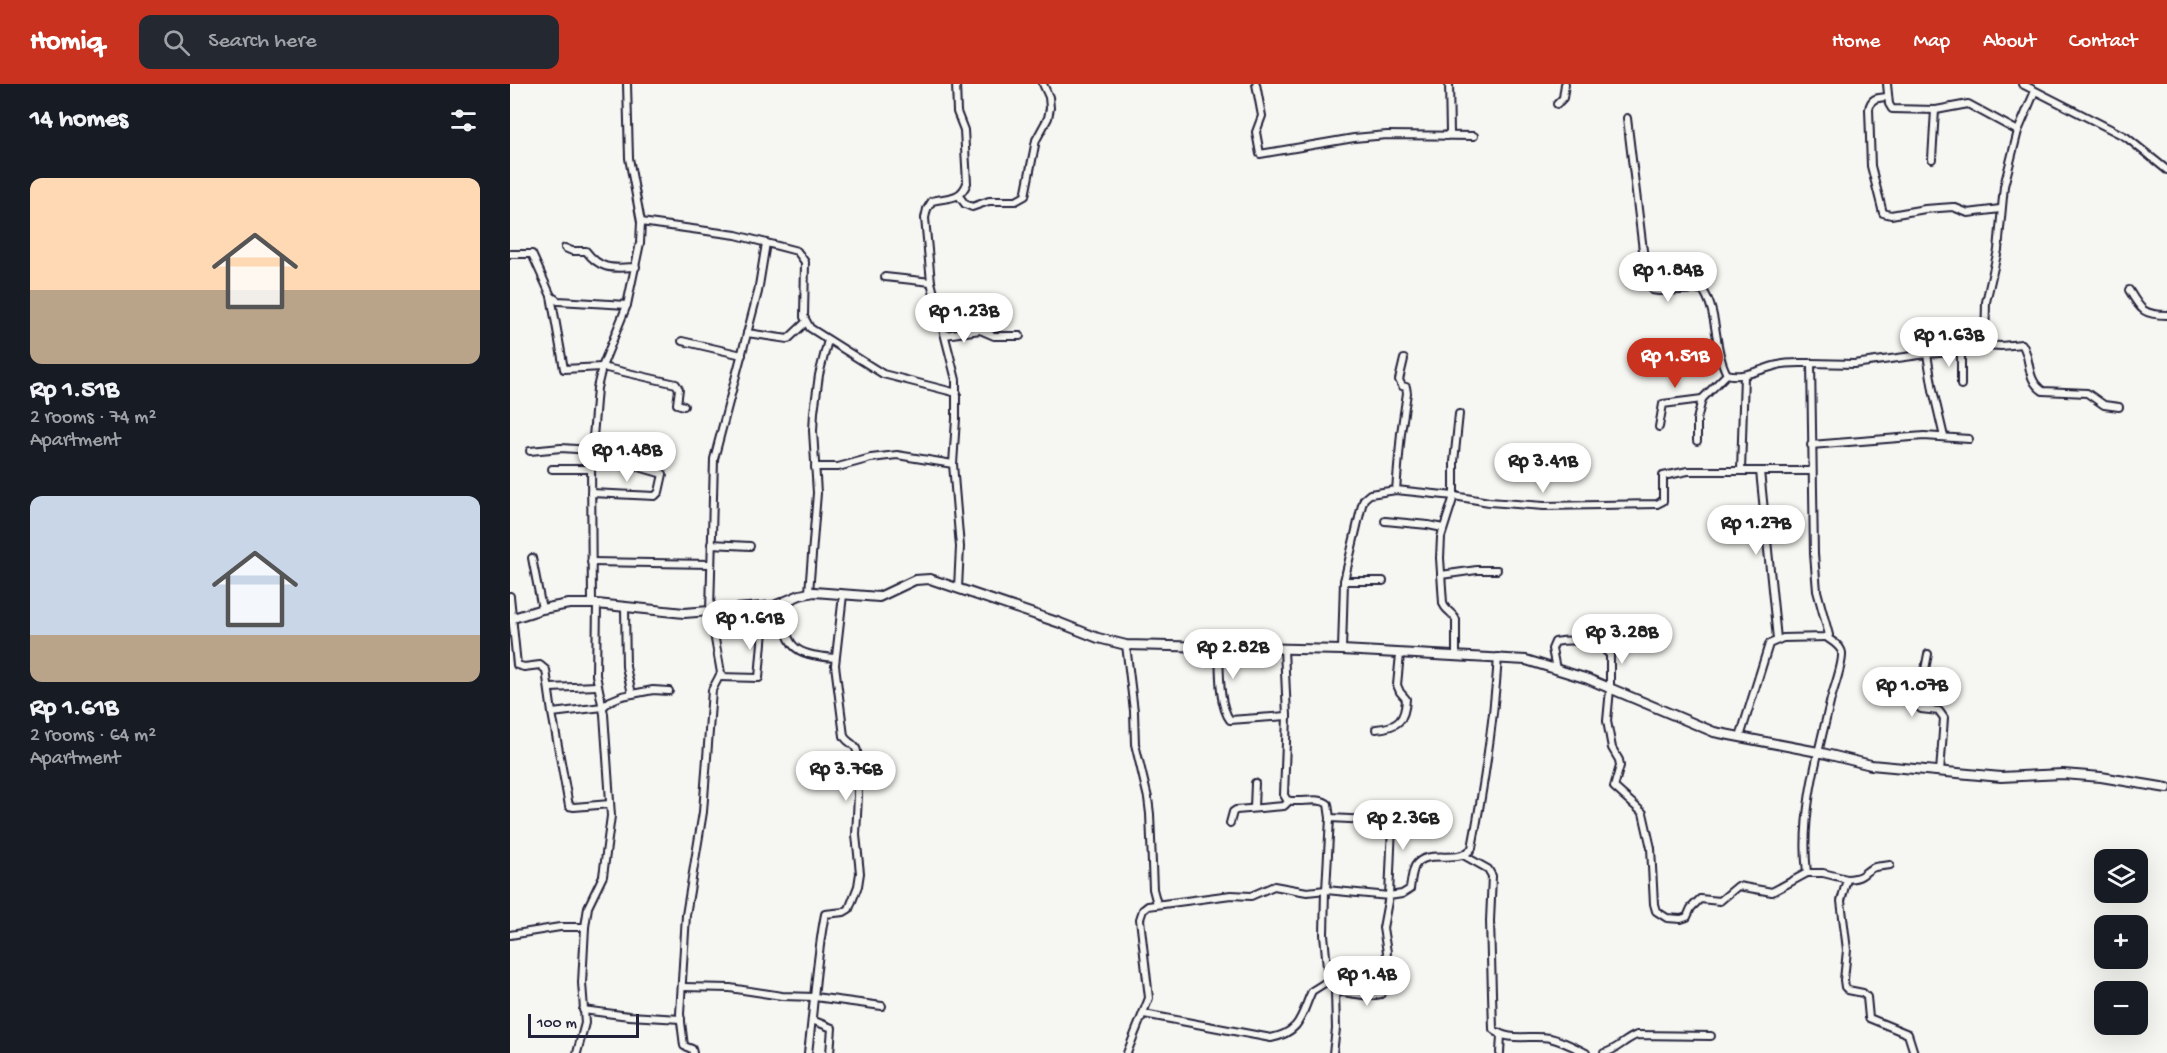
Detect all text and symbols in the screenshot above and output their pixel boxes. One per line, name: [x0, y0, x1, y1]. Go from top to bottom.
search box: [139, 15, 559, 69]
text: Homiq: [30, 26, 103, 59]
icon: search: [160, 26, 193, 59]
text: Search here: [208, 29, 317, 55]
text: Home: [1832, 30, 1880, 55]
text: Map: [1913, 30, 1950, 55]
text: About: [1983, 30, 2036, 55]
text: Contact: [2069, 30, 2137, 55]
icon: filters: [447, 104, 480, 137]
text: 14 homes: [30, 105, 128, 136]
icon: home: [201, 217, 309, 325]
pin: Rp 1.84B: [1606, 252, 1730, 303]
text: Rp 1.84B: [1633, 260, 1703, 283]
pin: Rp 1.23B: [902, 293, 1026, 344]
text: Rp 1.23B: [929, 301, 999, 324]
pin: Rp 1.63B: [1887, 317, 2011, 368]
text: Rp 1.63B: [1914, 325, 1984, 348]
pin: Rp 1.51B: [1613, 338, 1737, 389]
text: Rp 1.51B: [1641, 346, 1709, 369]
text: Rp 1.51B: [30, 376, 119, 407]
text: 2 rooms · 74 m²: [30, 407, 156, 430]
text: Apartment: [30, 430, 120, 453]
pin: Rp 1.48B: [565, 432, 689, 483]
text: Rp 1.48B: [592, 440, 662, 463]
pin: Rp 3.41B: [1481, 443, 1605, 494]
text: Rp 3.41B: [1508, 451, 1578, 474]
pin: Rp 1.27B: [1694, 505, 1818, 556]
text: Rp 1.27B: [1721, 513, 1791, 536]
icon: home: [201, 535, 309, 643]
pin: Rp 1.61B: [688, 600, 812, 651]
text: Rp 1.61B: [716, 608, 784, 631]
pin: Rp 3.28B: [1560, 614, 1684, 665]
text: Rp 3.28B: [1586, 622, 1658, 645]
pin: Rp 2.82B: [1171, 629, 1295, 680]
text: Rp 2.82B: [1197, 637, 1269, 660]
pin: Rp 1.07B: [1850, 667, 1974, 718]
text: Rp 1.07B: [1876, 675, 1948, 698]
text: Rp 1.61B: [30, 694, 118, 725]
text: 2 rooms · 64 m²: [30, 725, 156, 748]
text: Apartment: [30, 748, 120, 771]
pin: Rp 3.76B: [784, 751, 908, 802]
text: Rp 3.76B: [810, 759, 882, 782]
pin: Rp 2.36B: [1341, 800, 1465, 851]
text: Rp 2.36B: [1367, 808, 1439, 831]
map controls: [2094, 849, 2148, 1035]
button: layers: [2094, 849, 2148, 903]
button: +: [2094, 915, 2148, 969]
pin: Rp 1.4B: [1312, 956, 1422, 1007]
text: Rp 1.4B: [1337, 964, 1397, 987]
button: −: [2094, 981, 2148, 1035]
scale bar: [528, 1011, 639, 1038]
text: 100 m: [537, 1015, 577, 1034]

